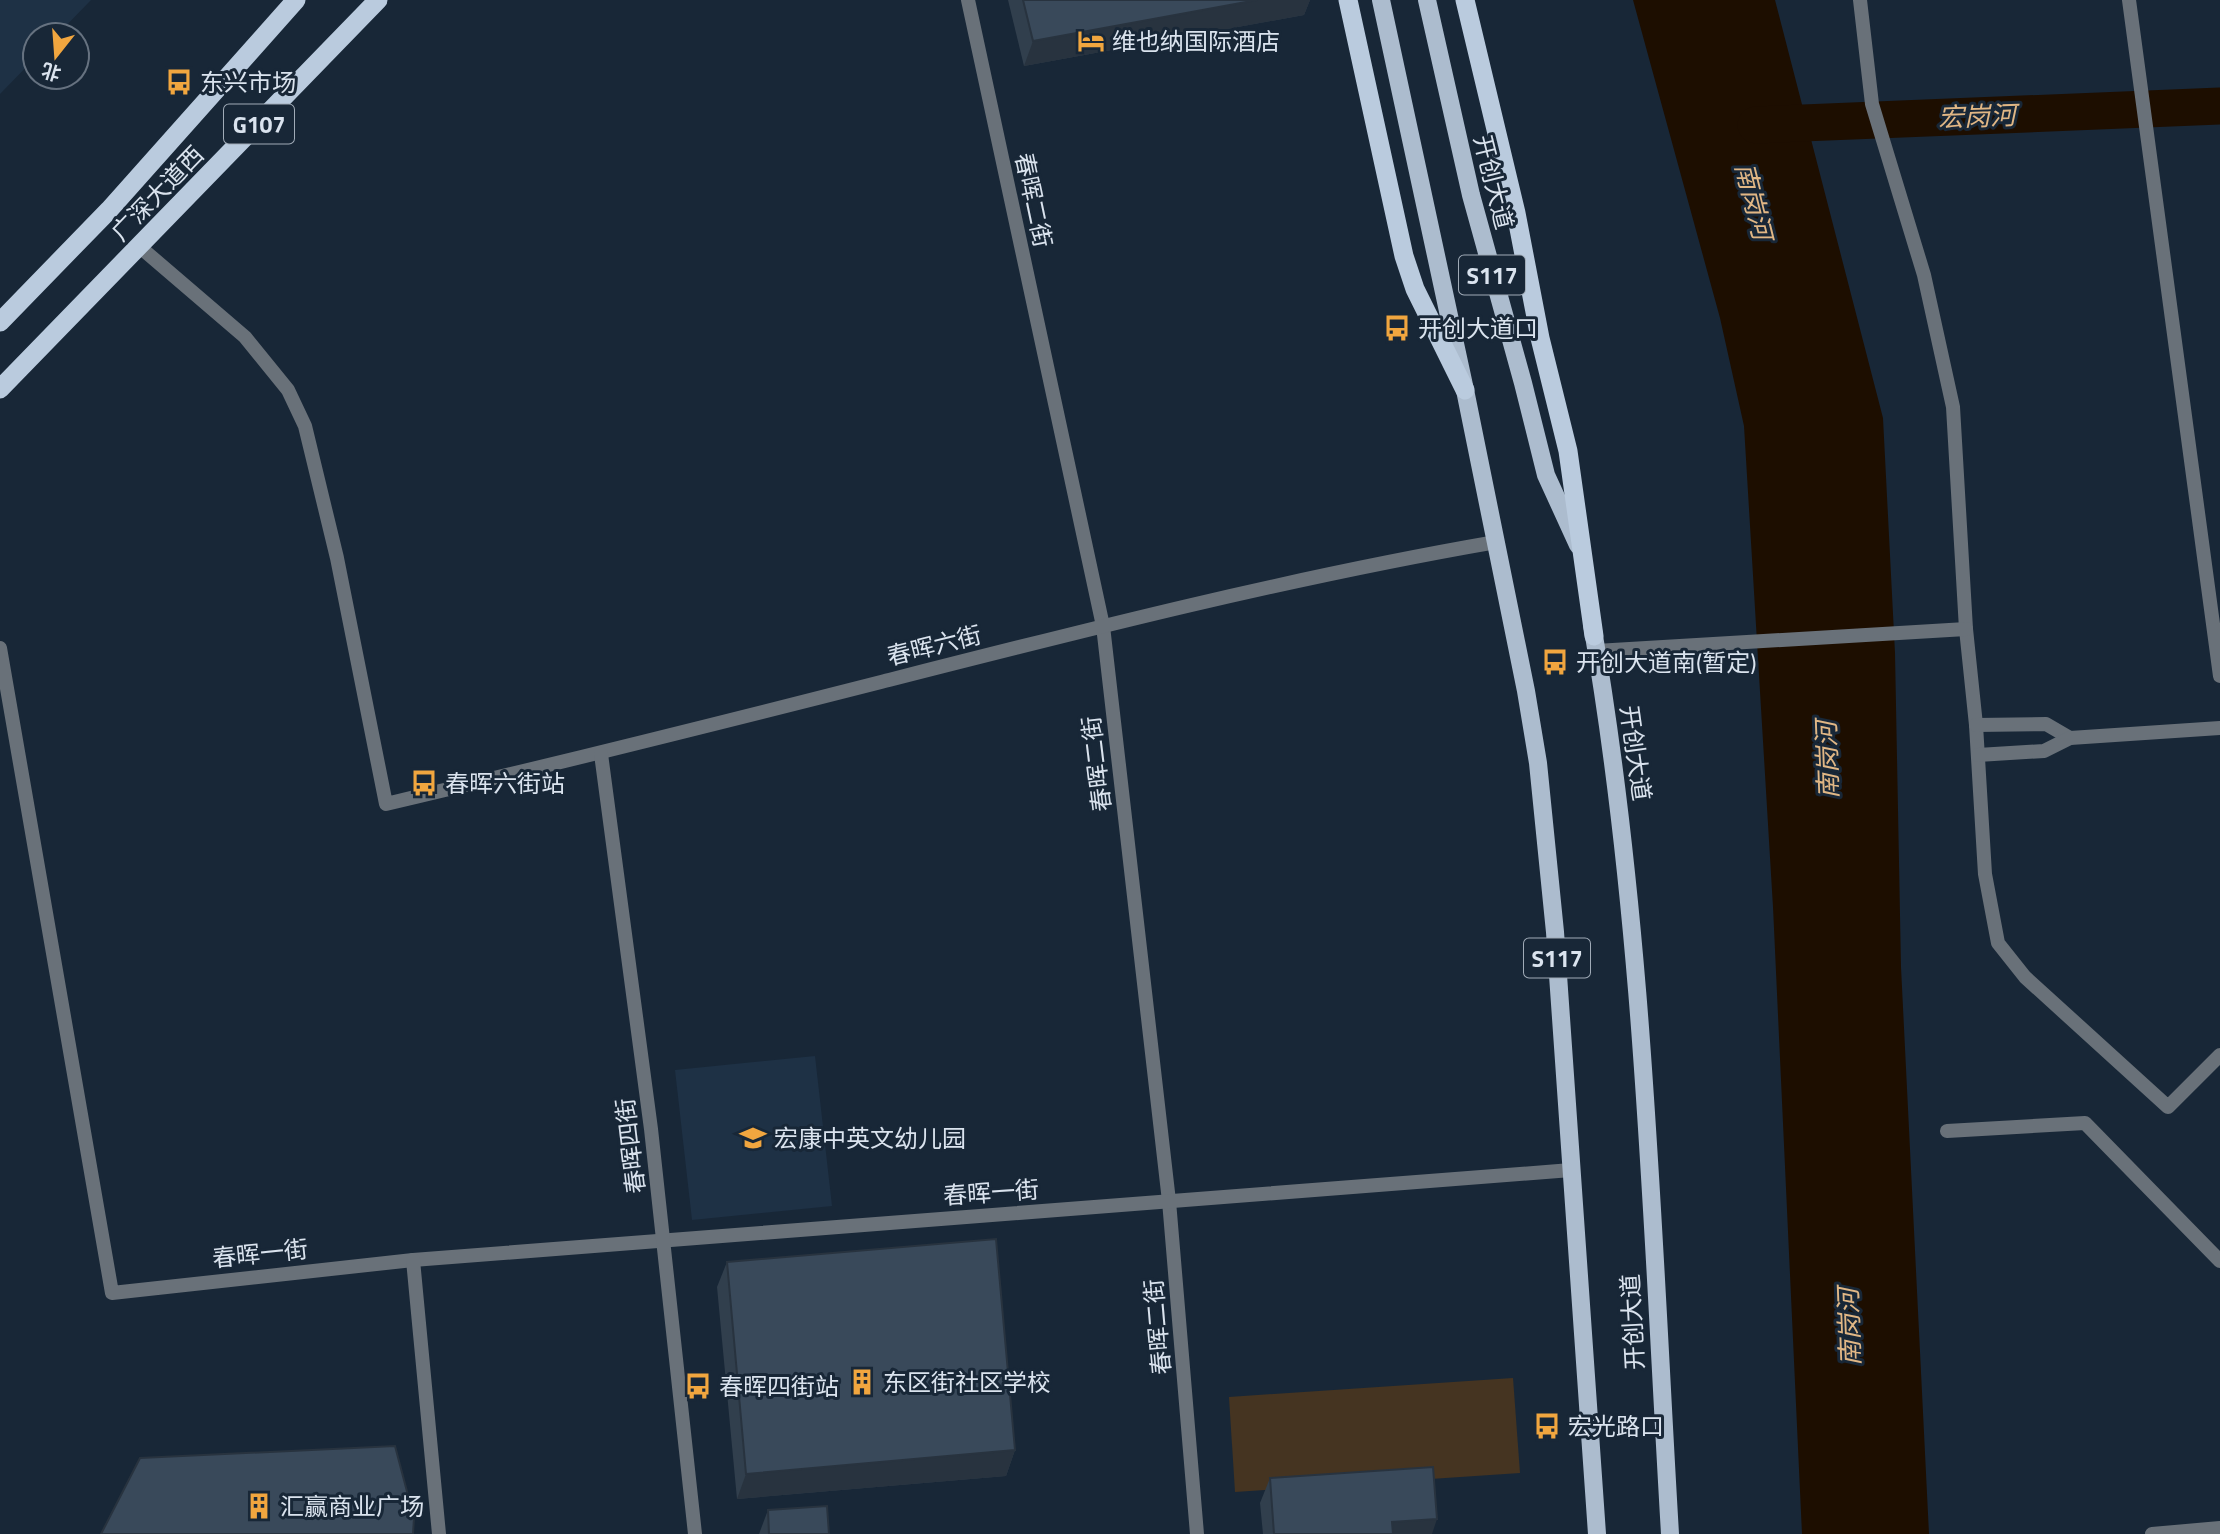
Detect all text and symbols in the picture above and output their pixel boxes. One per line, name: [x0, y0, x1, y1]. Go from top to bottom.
north arrow: [21, 21, 91, 91]
place label: 维也纳国际酒店: [1112, 23, 1280, 59]
hotel icon: 维也纳国际酒店: [1076, 26, 1106, 56]
text: 北: [38, 56, 64, 89]
place label: 东兴市场: [200, 64, 296, 100]
bus stop icon: 东兴市场: [164, 67, 194, 97]
water label: 宏岗河: [1937, 95, 2022, 137]
road number: G107: [224, 105, 294, 144]
street label: 开创大道: [1465, 131, 1523, 233]
street label: 广深大道西: [102, 137, 212, 249]
street label: 春晖二街: [1006, 149, 1062, 251]
water label: 南岗河: [1726, 158, 1784, 248]
road number: S117: [1459, 256, 1525, 294]
place label: 开创大道口: [1418, 310, 1538, 346]
bus stop icon: 开创大道口: [1382, 313, 1412, 343]
street label: 春晖六街: [883, 616, 985, 674]
place label: 开创大道南(暂定): [1576, 644, 1757, 680]
bus stop icon: 开创大道南(暂定): [1540, 647, 1570, 677]
street label: 开创大道: [1611, 703, 1661, 803]
street label: 春晖二街: [1072, 714, 1120, 814]
water label: 南岗河: [1806, 715, 1848, 800]
place label: 春晖六街站: [445, 765, 565, 801]
bus stop icon: 春晖六街站: [409, 768, 439, 798]
road number: S117: [1524, 939, 1590, 978]
street label: 春晖四街: [606, 1096, 654, 1196]
place label: 宏康中英文幼儿园: [774, 1120, 966, 1156]
school or university icon: 宏康中英文幼儿园: [738, 1123, 768, 1153]
street label: 春晖一街: [942, 1171, 1040, 1213]
street label: 春晖一街: [210, 1230, 310, 1276]
street label: 开创大道: [1612, 1273, 1652, 1371]
street label: 春晖二街: [1135, 1278, 1179, 1376]
water label: 南岗河: [1828, 1282, 1870, 1367]
place label: 东区街社区学校: [883, 1364, 1051, 1400]
building icon: 东区街社区学校: [847, 1367, 877, 1397]
place label: 春晖四街站: [719, 1368, 839, 1404]
bus stop icon: 春晖四街站: [683, 1371, 713, 1401]
place label: 宏光路口: [1568, 1408, 1664, 1444]
bus stop icon: 宏光路口: [1532, 1411, 1562, 1441]
place label: 汇赢商业广场: [280, 1488, 424, 1524]
building icon: 汇赢商业广场: [244, 1491, 274, 1521]

